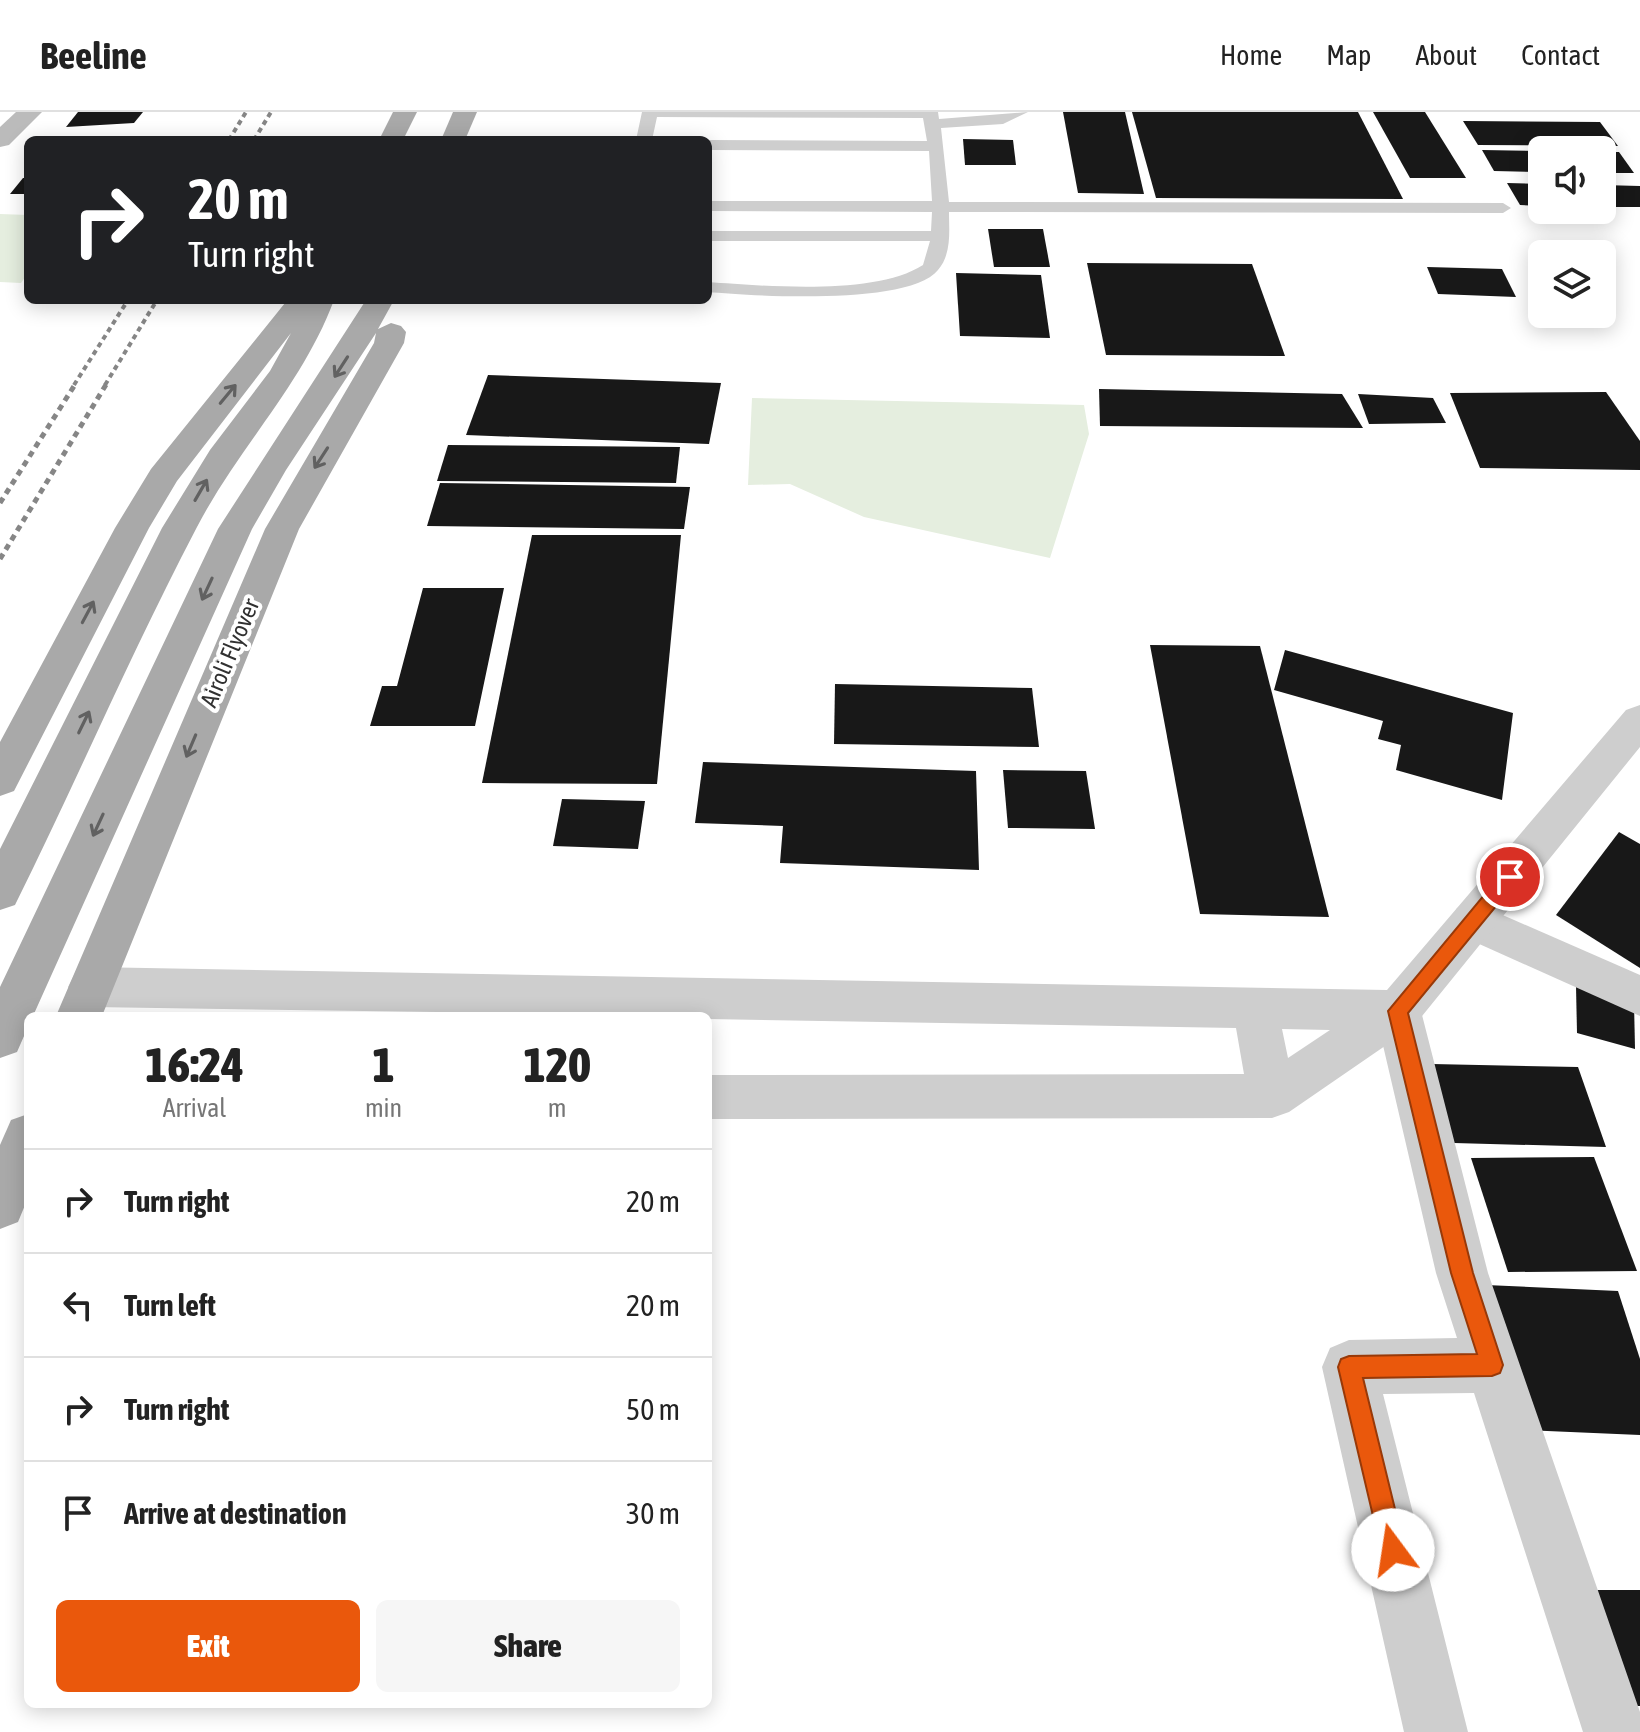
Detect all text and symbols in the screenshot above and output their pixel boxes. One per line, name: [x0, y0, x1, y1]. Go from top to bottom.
text: Beeline: [40, 34, 147, 77]
text: Home: [1220, 39, 1282, 71]
text: Map: [1326, 39, 1371, 71]
text: About: [1415, 39, 1477, 71]
text: Contact: [1521, 39, 1600, 71]
map controls: [1528, 136, 1616, 328]
button: sound: [1528, 136, 1616, 224]
text: 20 m: [188, 167, 289, 231]
icon: right: [56, 168, 160, 272]
text: Turn right: [188, 233, 315, 275]
button: layers: [1528, 240, 1616, 328]
one-way arrow: [333, 356, 349, 378]
one-way arrow: [219, 384, 237, 405]
one-way arrow: [312, 446, 328, 469]
one-way arrow: [194, 478, 209, 502]
one-way arrow: [199, 577, 214, 601]
street label: Airoli Flyover: [195, 594, 265, 711]
one-way arrow: [81, 601, 97, 624]
one-way arrow: [77, 710, 92, 734]
one-way arrow: [183, 733, 198, 758]
one-way arrow: [90, 813, 105, 837]
pin: [1476, 843, 1544, 911]
icon: arrive: [1488, 855, 1532, 899]
text: 16:24: [145, 1037, 244, 1092]
text: 1: [372, 1037, 395, 1092]
text: 120: [523, 1037, 591, 1092]
text: Arrival: [163, 1093, 226, 1123]
text: min: [365, 1093, 402, 1123]
text: m: [548, 1093, 566, 1123]
icon: right: [56, 1179, 100, 1223]
text: Turn right: [124, 1184, 230, 1218]
text: 20 m: [626, 1184, 680, 1218]
icon: left: [56, 1283, 100, 1327]
text: Turn left: [124, 1288, 216, 1322]
text: 20 m: [626, 1288, 680, 1322]
icon: right: [56, 1387, 100, 1431]
text: Turn right: [124, 1392, 230, 1426]
text: 50 m: [626, 1392, 680, 1426]
icon: arrive: [56, 1491, 100, 1535]
text: Arrive at destination: [124, 1496, 346, 1530]
text: 30 m: [626, 1496, 680, 1530]
position arrow: [1351, 1508, 1435, 1592]
button: Exit: [56, 1600, 360, 1692]
button: Share: [376, 1600, 680, 1692]

